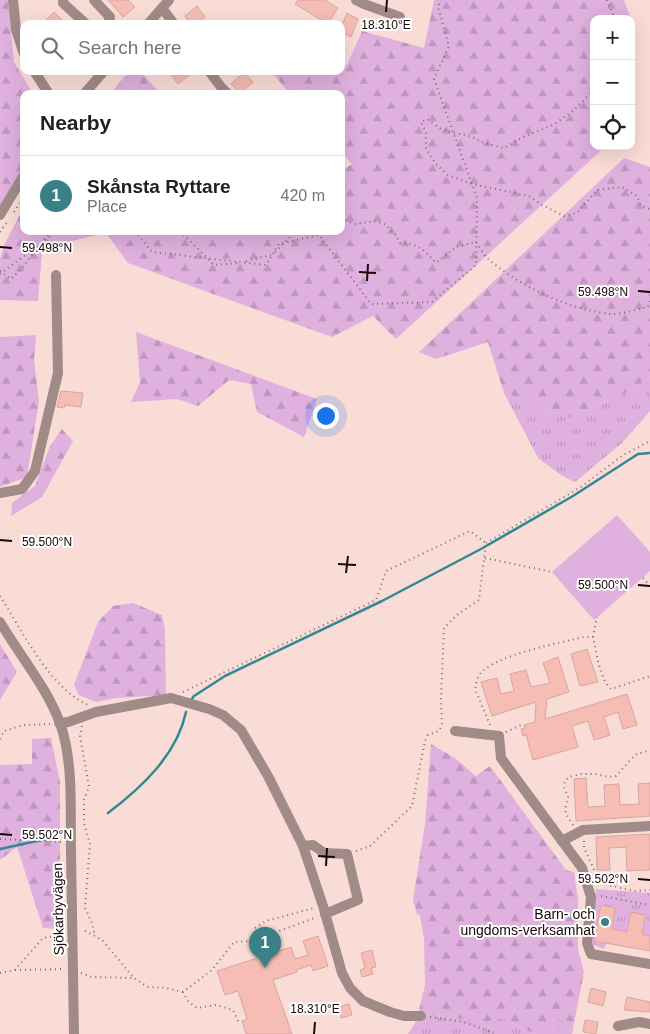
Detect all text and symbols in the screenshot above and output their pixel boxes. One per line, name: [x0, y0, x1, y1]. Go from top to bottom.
map controls: [590, 15, 635, 150]
button: +: [590, 15, 635, 60]
text: 18.310°E: [361, 18, 411, 32]
search box: [20, 20, 345, 75]
icon: search: [38, 34, 66, 62]
text: Search here: [78, 37, 182, 58]
button: −: [590, 60, 635, 105]
button: locate: [590, 105, 635, 150]
text: Nearby: [40, 111, 111, 134]
text: Skånsta Ryttare: [87, 176, 231, 197]
text: 1: [52, 187, 60, 204]
text: 420 m: [281, 187, 325, 204]
text: Place: [87, 198, 127, 215]
text: 59.498°N: [22, 241, 72, 255]
text: 59.498°N: [578, 285, 628, 299]
your location: [313, 403, 339, 429]
text: 59.500°N: [22, 535, 72, 549]
text: 59.500°N: [578, 578, 628, 592]
text: 59.502°N: [22, 828, 72, 842]
street label: Sjökarbyvägen: [49, 863, 67, 955]
text: 59.502°N: [578, 872, 628, 886]
place label: Barn- och ungdoms-verksamhat: [460, 906, 595, 938]
marker: Barn- och ungdoms-verksamhat: [599, 916, 611, 928]
pin: 1: [249, 927, 281, 968]
text: 18.310°E: [290, 1002, 340, 1016]

